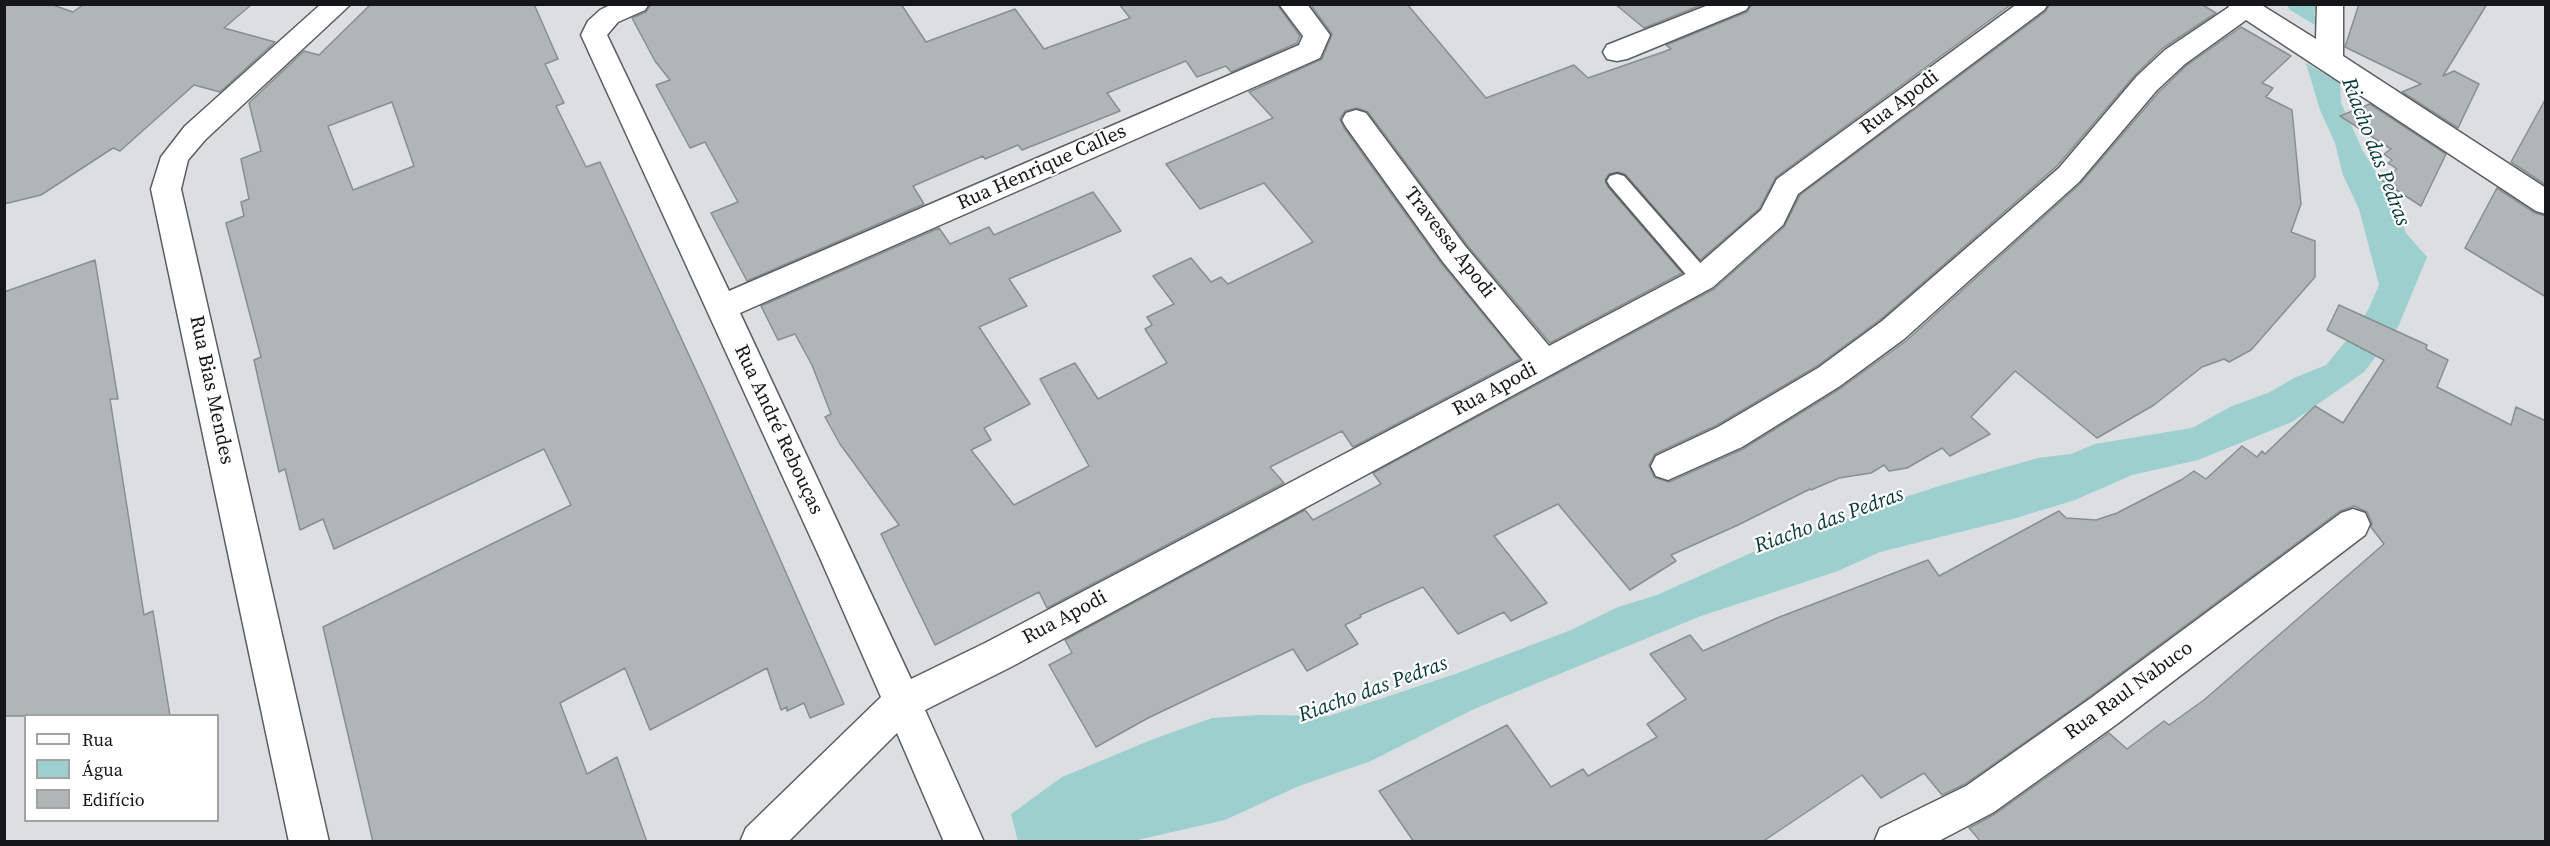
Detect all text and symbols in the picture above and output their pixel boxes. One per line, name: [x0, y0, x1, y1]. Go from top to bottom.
street label: Rua Apodi: [1856, 66, 1944, 140]
water label: Riacho das Pedras: [2335, 74, 2415, 230]
street label: Rua Henrique Calles: [954, 120, 1130, 216]
street label: Travessa Apodi: [1398, 183, 1500, 303]
street label: Rua Bias Mendes: [184, 313, 238, 467]
street label: Rua André Rebouças: [728, 341, 828, 519]
street label: Rua Apodi: [1449, 358, 1541, 422]
water label: Riacho das Pedras: [1751, 482, 1907, 560]
street label: Rua Apodi: [1019, 586, 1111, 650]
street label: Rua Raul Nabuco: [2060, 636, 2198, 746]
water label: Riacho das Pedras: [1295, 651, 1451, 729]
legend: [24, 714, 219, 822]
text: Rua: [82, 727, 113, 752]
text: Água: [82, 757, 123, 782]
text: Edifício: [82, 787, 145, 812]

